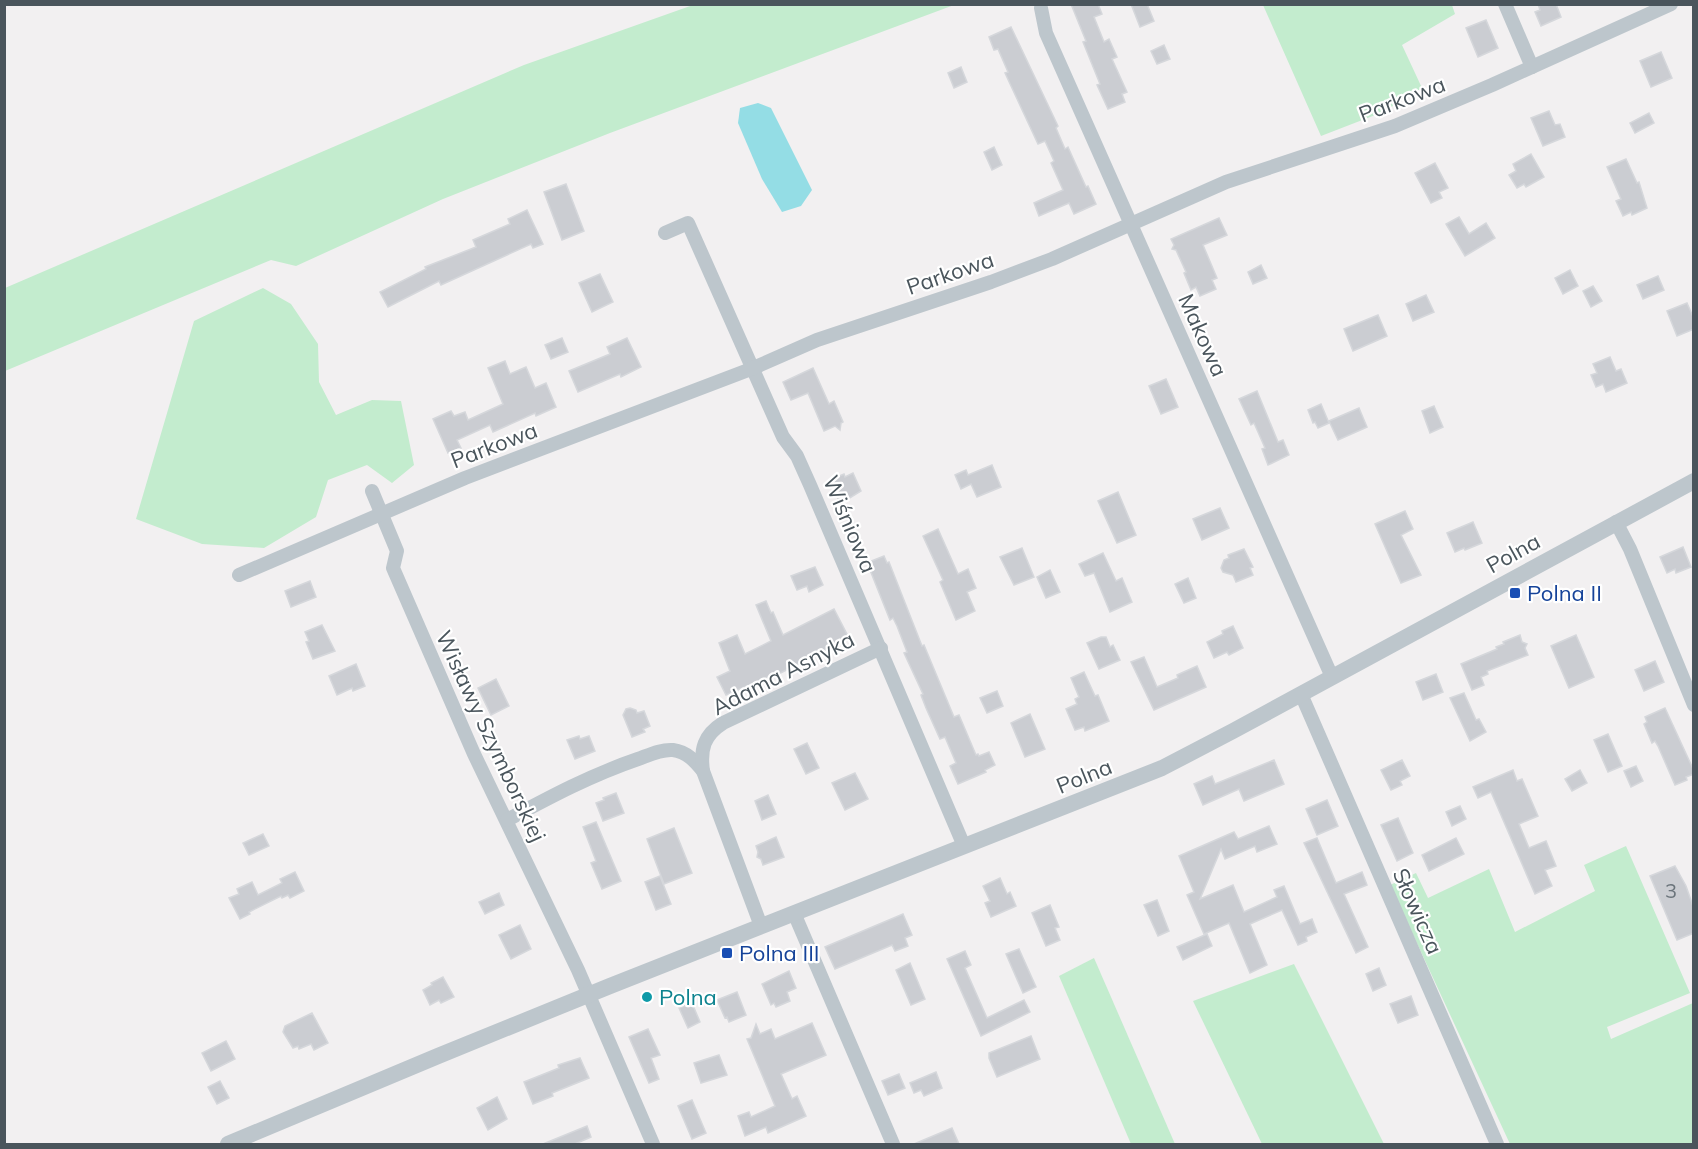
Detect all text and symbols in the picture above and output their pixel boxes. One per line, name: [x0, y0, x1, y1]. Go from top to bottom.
street label: Parkowa: [1355, 70, 1449, 128]
street label: Parkowa: [903, 245, 997, 301]
street label: Makowa: [1172, 289, 1234, 381]
street label: Parkowa: [447, 416, 541, 474]
street label: Wiśniowa: [817, 471, 883, 577]
street label: Polna: [1481, 527, 1545, 579]
place label: Polna II: [1527, 579, 1602, 607]
marker: Polna II: [1508, 586, 1522, 600]
street label: Adama Asnyka: [707, 625, 859, 721]
street label: Wisławy Szymborskiej: [430, 626, 552, 846]
street label: Polna: [1052, 752, 1116, 800]
street label: Słowicza: [1387, 864, 1449, 958]
house number: 3: [1665, 878, 1677, 903]
place label: Polna III: [739, 939, 820, 967]
marker: Polna III: [720, 946, 734, 960]
place label: Polna: [659, 983, 717, 1011]
marker: Polna: [640, 990, 654, 1004]

